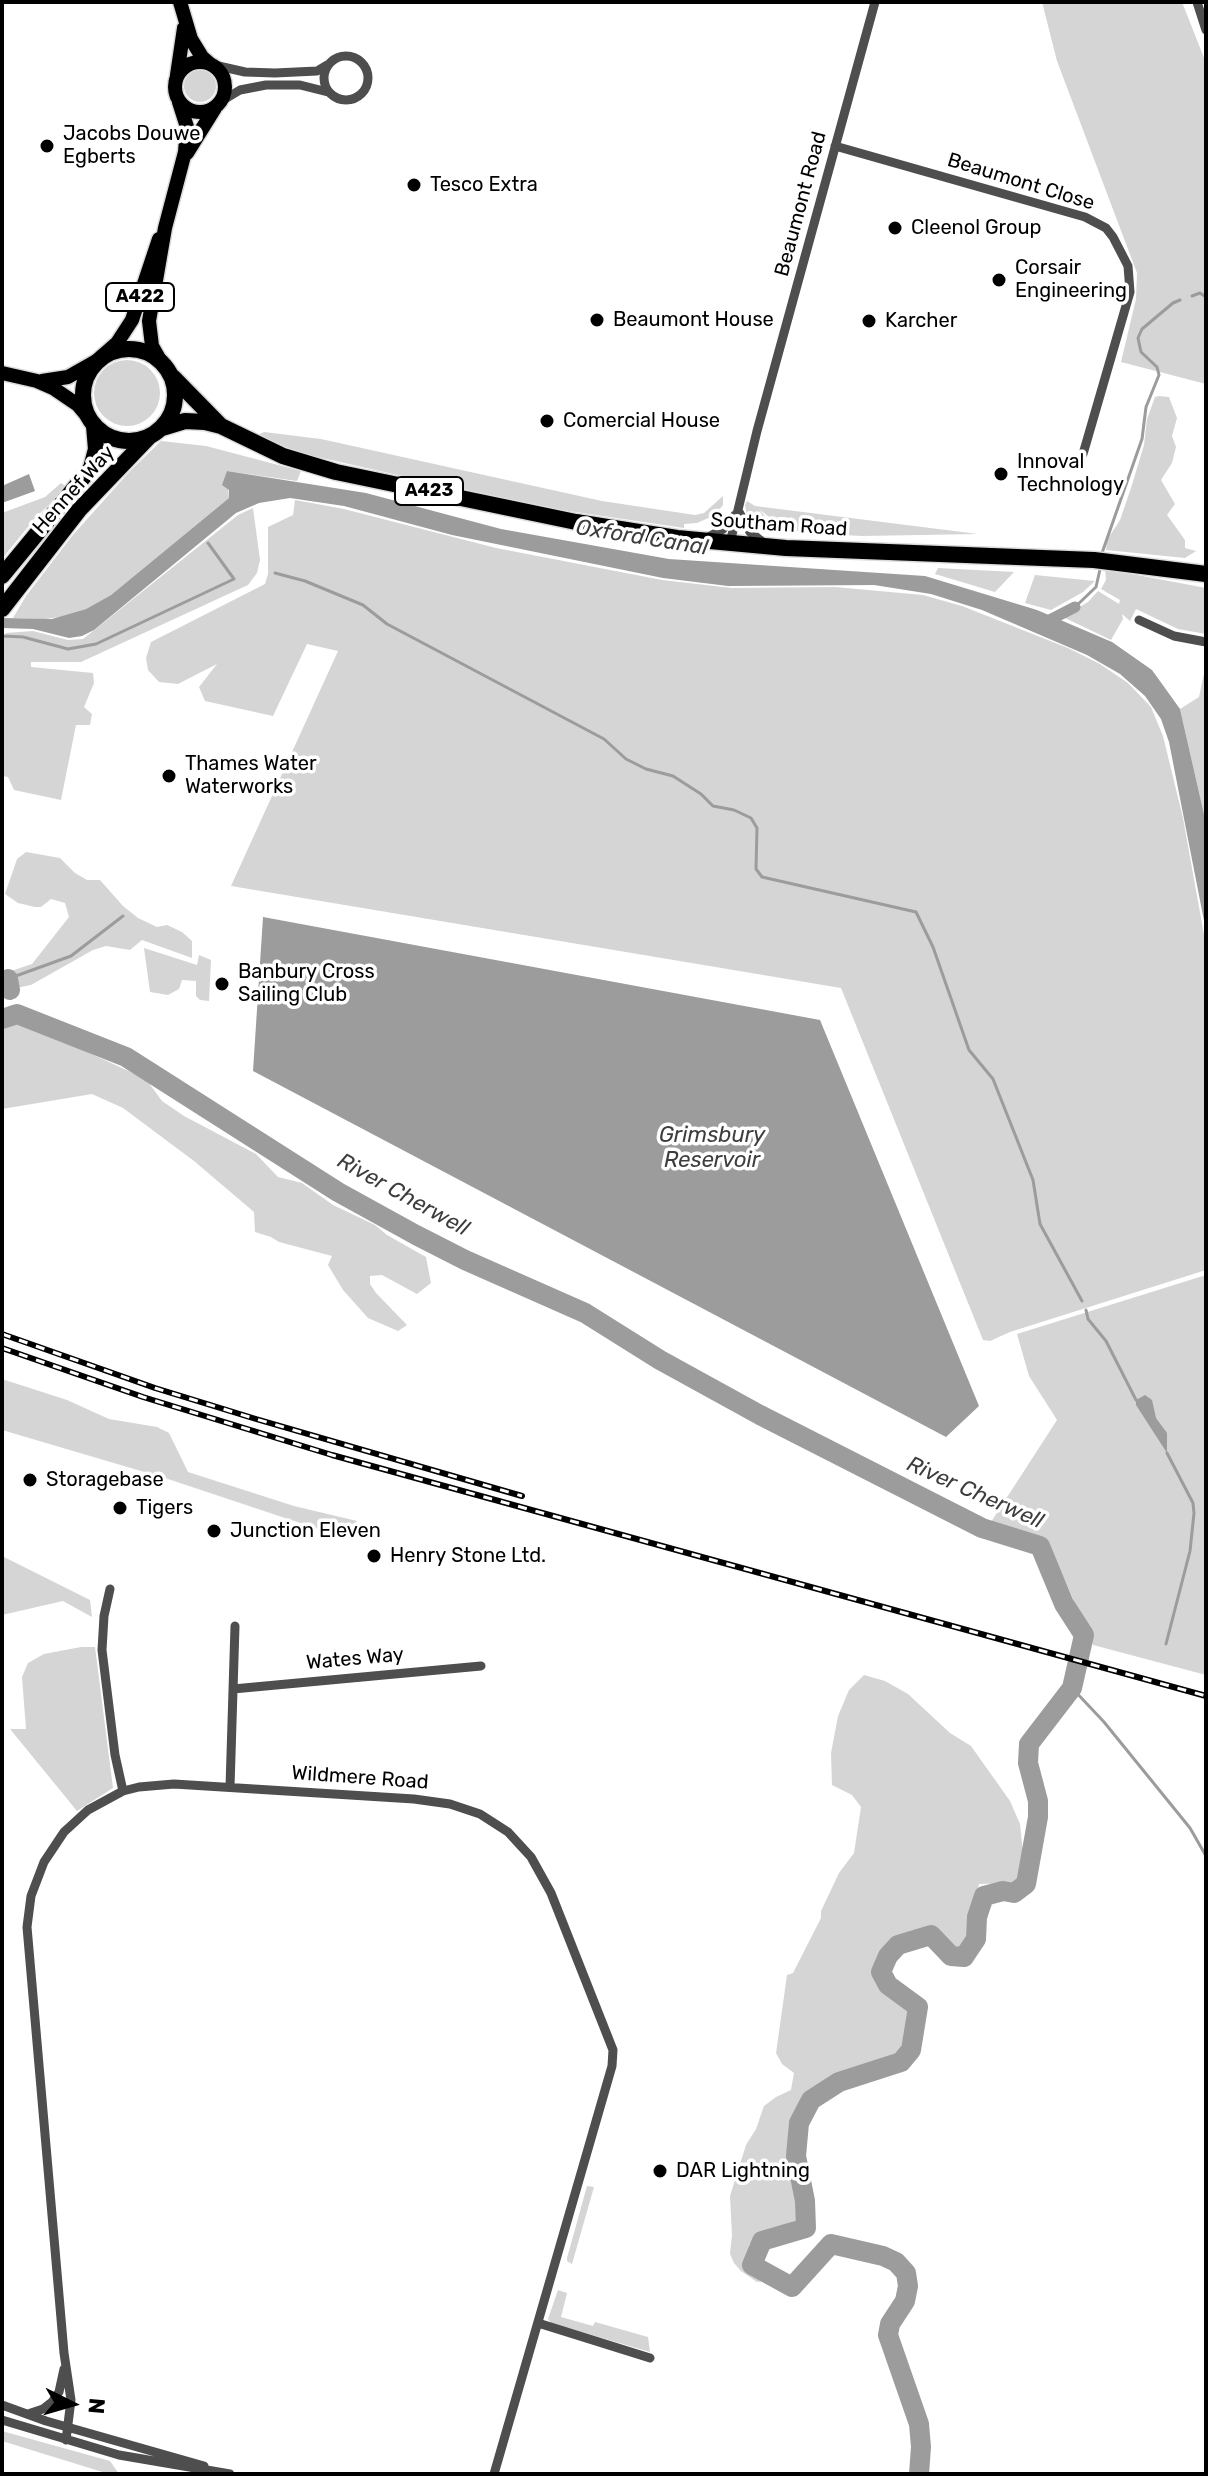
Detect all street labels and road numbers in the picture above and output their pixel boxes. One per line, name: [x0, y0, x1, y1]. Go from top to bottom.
street label: Beaumont Road: [770, 129, 832, 279]
street label: Beaumont Close: [944, 148, 1098, 216]
road number: A422: [106, 283, 174, 311]
street label: Hennef Way: [28, 441, 120, 539]
road number: A423: [395, 477, 463, 505]
street label: Southam Road: [710, 508, 848, 542]
street label: Wates Way: [305, 1643, 405, 1675]
street label: Wildmere Road: [291, 1761, 429, 1795]

